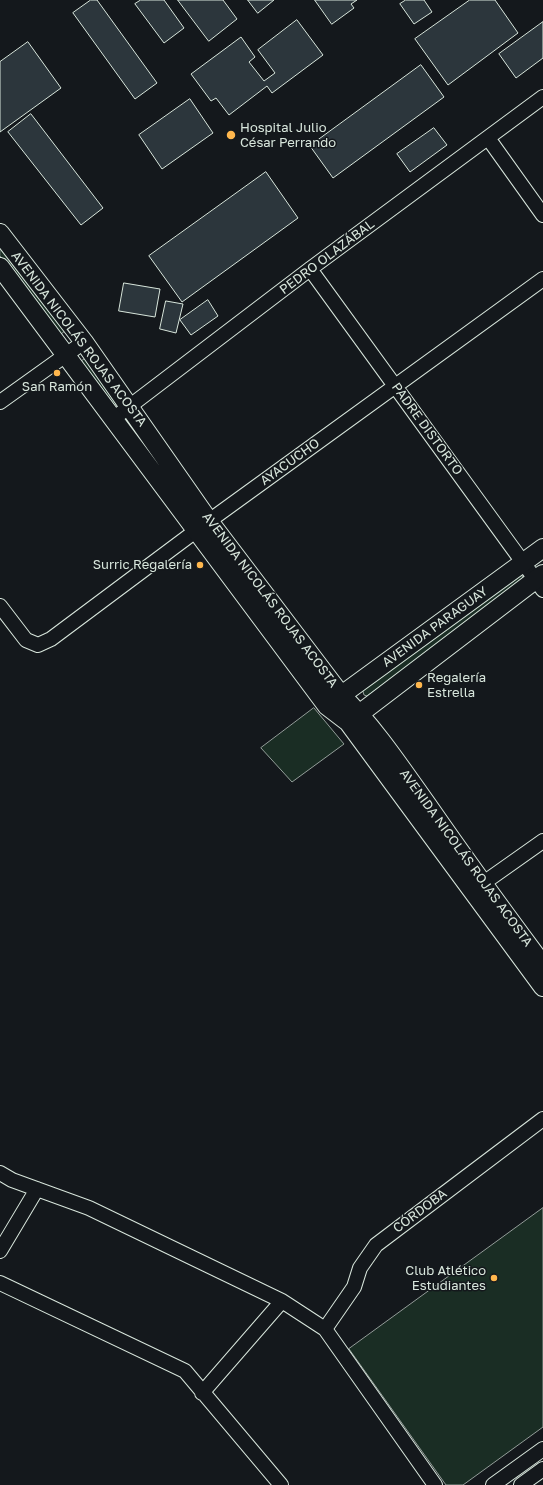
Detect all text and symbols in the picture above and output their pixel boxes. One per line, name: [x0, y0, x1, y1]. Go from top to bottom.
place label: Hospital Julio César Perrando: [240, 120, 336, 151]
marker: Hospital Julio César Perrando: [225, 129, 237, 141]
street label: PEDRO OLAZÁBAL: [277, 216, 377, 298]
street label: AVENIDA NICOLÁS ROJAS ACOSTA: [8, 248, 150, 430]
marker: San Ramón: [52, 368, 62, 378]
place label: San Ramón: [22, 379, 92, 395]
street label: PADRE DISTORTO: [388, 380, 466, 478]
street label: AYACUCHO: [257, 435, 323, 489]
street label: AVENIDA NICOLÁS ROJAS ACOSTA: [199, 509, 341, 691]
place label: Surric Regalería: [93, 557, 192, 573]
marker: Surric Regalería: [195, 560, 205, 570]
street label: AVENIDA PARAGUAY: [379, 584, 491, 670]
place label: Regalería Estrella: [427, 670, 486, 701]
marker: Regalería Estrella: [414, 680, 424, 690]
street label: AVENIDA NICOLÁS ROJAS ACOSTA: [396, 766, 536, 950]
street label: CÓRDOBA: [390, 1186, 450, 1236]
place label: Club Atlético Estudiantes: [405, 1263, 486, 1294]
marker: Club Atlético Estudiantes: [489, 1273, 499, 1283]

